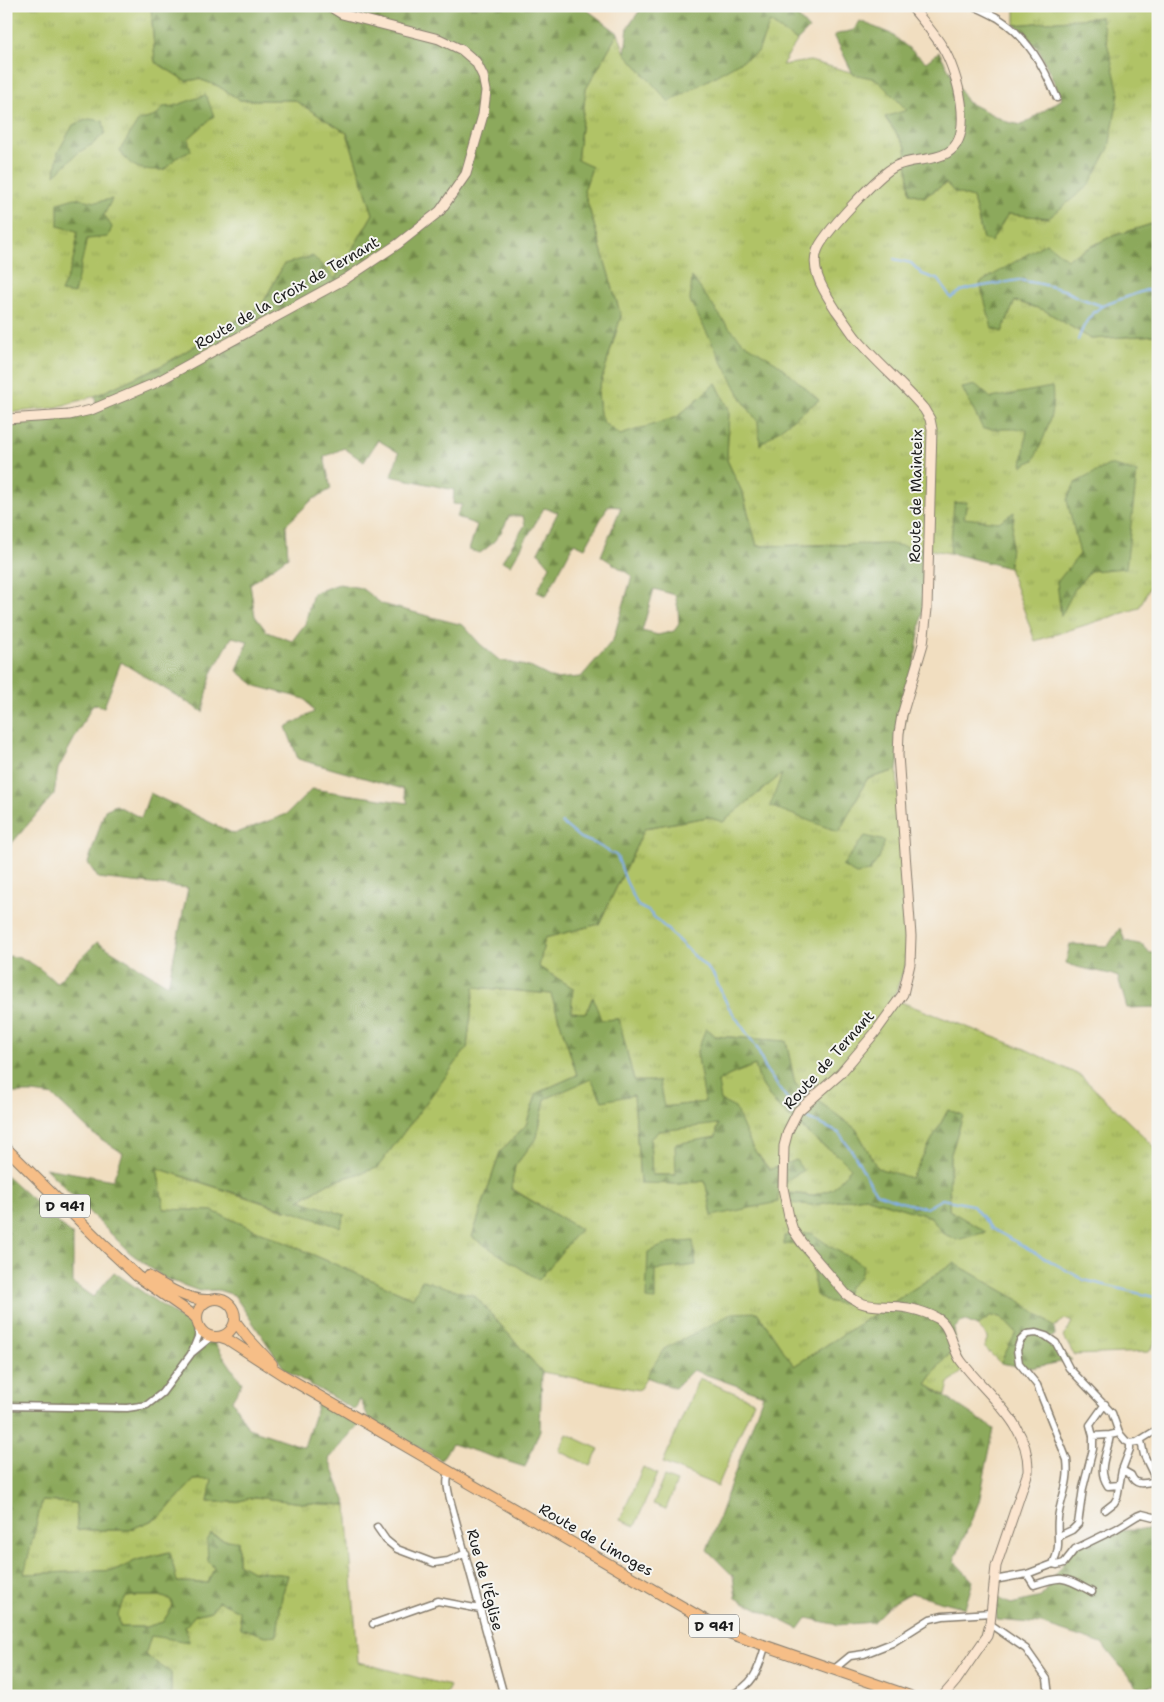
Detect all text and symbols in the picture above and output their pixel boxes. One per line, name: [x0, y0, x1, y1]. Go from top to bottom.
street label: Route de la Croix de Ternant: [191, 232, 383, 354]
street label: Route de Mainteix: [905, 429, 927, 563]
street label: Route de Ternant: [779, 1006, 879, 1114]
road number: D 941: [40, 1194, 90, 1218]
street label: Route de Limoges: [535, 1499, 657, 1581]
street label: Rue de l'Église: [462, 1527, 509, 1633]
road number: D 941: [689, 1614, 739, 1638]

